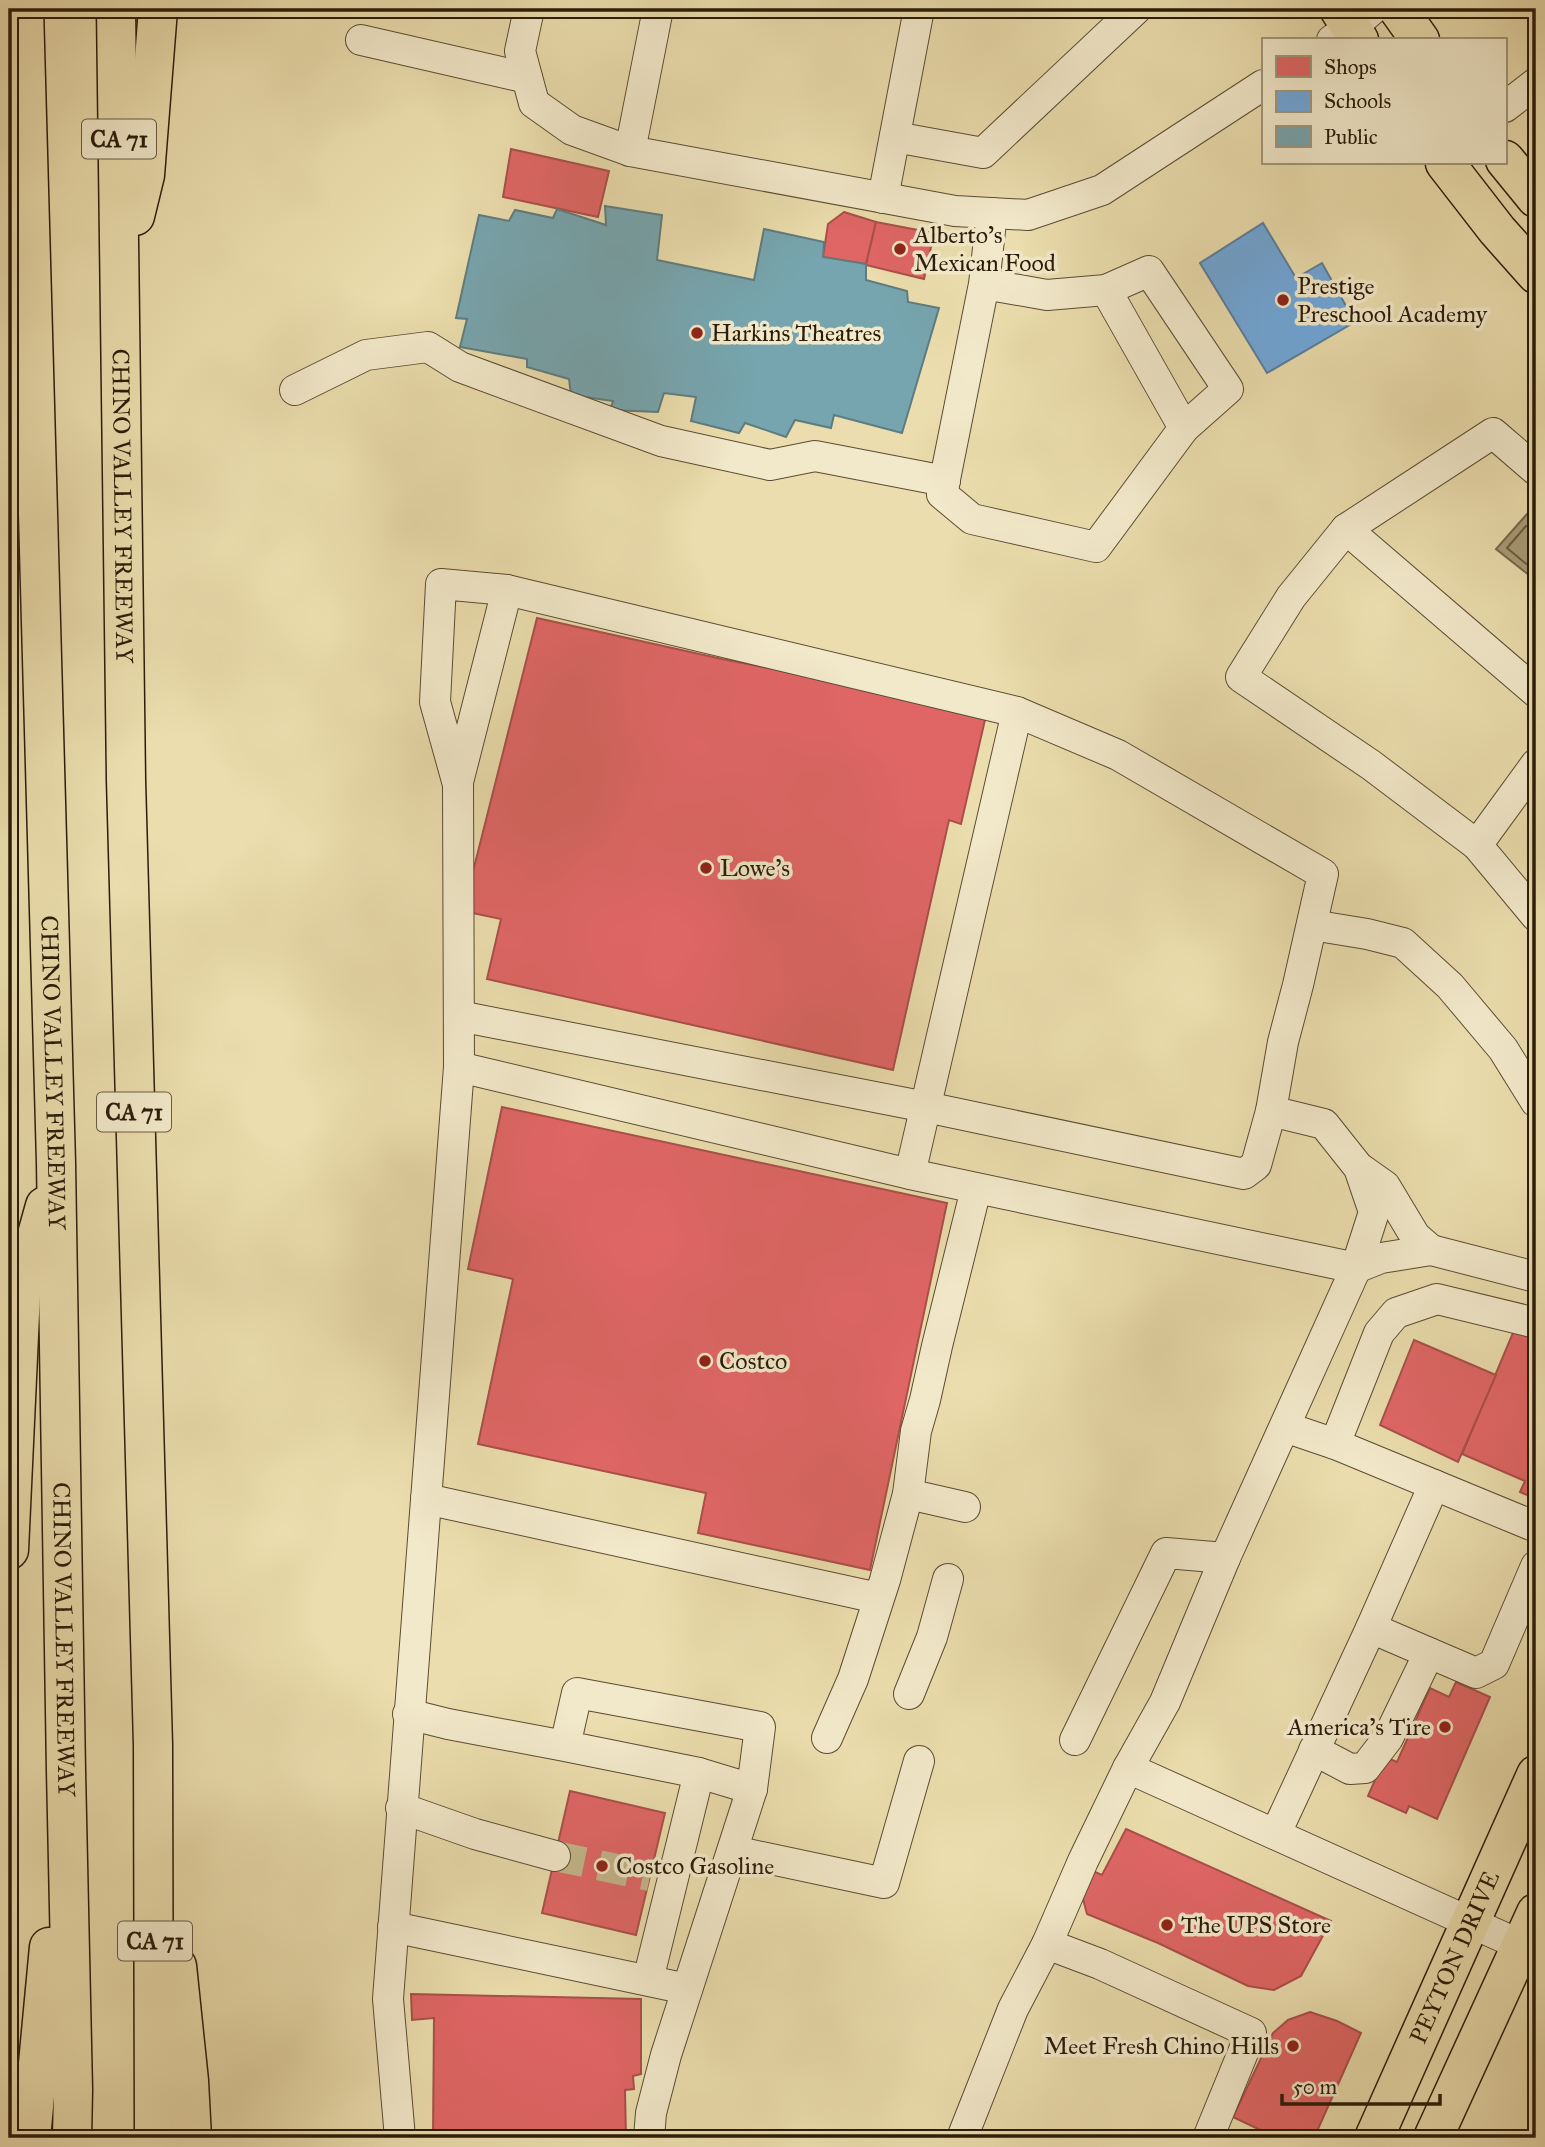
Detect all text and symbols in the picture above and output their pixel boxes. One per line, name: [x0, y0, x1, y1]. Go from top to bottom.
legend: [1262, 38, 1506, 164]
text: Shops: [1324, 54, 1377, 80]
text: Schools: [1324, 88, 1391, 114]
road number: CA 71: [82, 120, 156, 158]
text: Public: [1324, 124, 1378, 150]
place label: Alberto's Mexican Food: [913, 220, 1056, 278]
marker: Alberto's Mexican Food: [892, 241, 908, 257]
place label: Prestige Preschool Academy: [1297, 271, 1488, 329]
marker: Prestige Preschool Academy: [1275, 292, 1291, 308]
place label: Harkins Theatres: [711, 318, 881, 348]
marker: Harkins Theatres: [689, 325, 705, 341]
street label: CHINO VALLEY FREEWAY: [105, 348, 139, 664]
place label: Lowe's: [720, 853, 790, 883]
marker: Lowe's: [698, 860, 714, 876]
street label: CHINO VALLEY FREEWAY: [34, 915, 72, 1231]
road number: CA 71: [97, 1092, 171, 1132]
place label: Costco: [719, 1346, 787, 1376]
marker: Costco: [697, 1353, 713, 1369]
street label: CHINO VALLEY FREEWAY: [46, 1482, 82, 1798]
place label: America's Tire: [1286, 1712, 1431, 1742]
marker: America's Tire: [1437, 1719, 1453, 1735]
place label: Costco Gasoline: [616, 1851, 774, 1881]
marker: Costco Gasoline: [594, 1858, 610, 1874]
street label: PEYTON DRIVE: [1403, 1866, 1506, 2048]
place label: The UPS Store: [1181, 1910, 1331, 1940]
marker: The UPS Store: [1159, 1917, 1175, 1933]
road number: CA 71: [118, 1922, 192, 1960]
place label: Meet Fresh Chino Hills: [1044, 2031, 1279, 2061]
marker: Meet Fresh Chino Hills: [1285, 2038, 1301, 2054]
scale bar: [1282, 2063, 1440, 2107]
text: 50 m: [1293, 2074, 1338, 2100]

